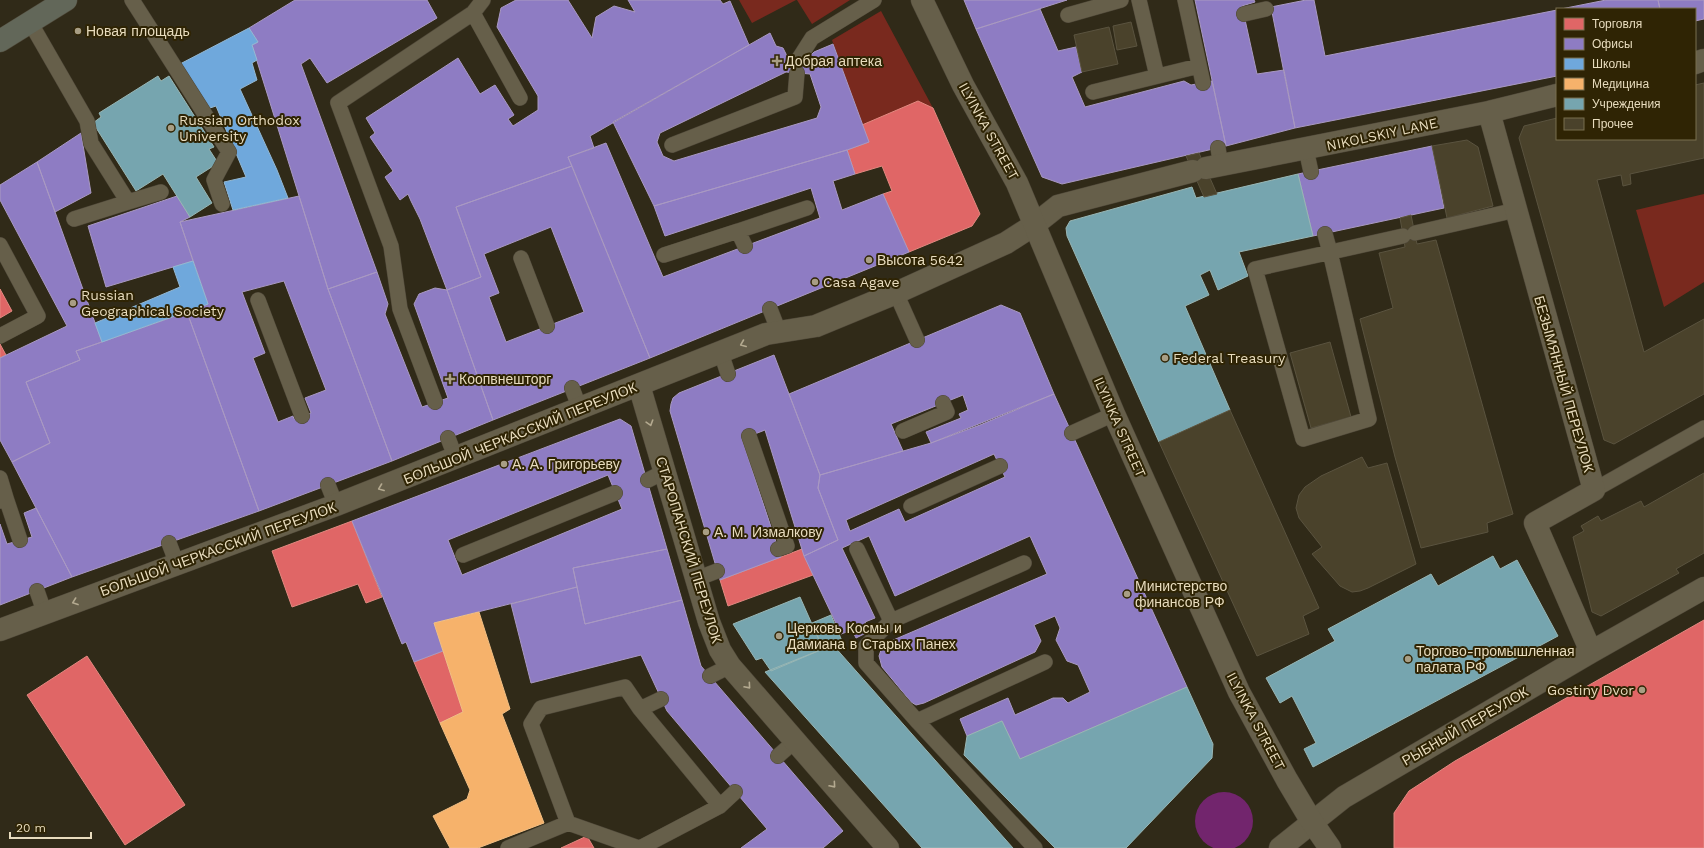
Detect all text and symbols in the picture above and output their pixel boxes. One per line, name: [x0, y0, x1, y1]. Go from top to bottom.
legend: [1556, 8, 1696, 140]
text: Торговля: [1592, 17, 1642, 31]
place label: Новая площадь: [86, 23, 190, 39]
marker: Новая площадь: [73, 26, 83, 36]
text: Офисы: [1592, 37, 1633, 51]
place label: Добрая аптека: [785, 53, 882, 69]
marker: Добрая аптека: [772, 56, 782, 66]
text: Школы: [1592, 57, 1630, 71]
text: Медицина: [1592, 77, 1649, 91]
street label: ILYINKA STREET: [956, 80, 1023, 183]
text: Учреждения: [1592, 97, 1661, 111]
place label: Russian Orthodox University: [179, 112, 300, 144]
street label: NIKOLSKIY LANE: [1325, 114, 1439, 154]
text: Прочее: [1592, 117, 1634, 131]
marker: Russian Orthodox University: [166, 123, 176, 133]
place label: Высота 5642: [877, 252, 963, 268]
marker: Высота 5642: [864, 255, 874, 265]
place label: Casa Agave: [823, 274, 899, 290]
marker: Casa Agave: [810, 277, 820, 287]
place label: Russian Geographical Society: [81, 287, 225, 319]
street label: БЕЗЫМЯННЫЙ ПЕРЕУЛОК: [1531, 294, 1598, 475]
marker: Russian Geographical Society: [68, 298, 78, 308]
one-way arrow: [739, 339, 747, 347]
place label: Federal Treasury: [1173, 350, 1286, 366]
marker: Federal Treasury: [1160, 353, 1170, 363]
place label: Коопвнешторг: [459, 371, 551, 387]
marker: Коопвнешторг: [444, 373, 456, 385]
street label: ILYINKA STREET: [1091, 374, 1150, 480]
street label: БОЛЬШОЙ ЧЕРКАССКИЙ ПЕРЕУЛОК: [401, 378, 640, 487]
one-way arrow: [645, 419, 654, 426]
street label: СТАРОПАНСКИЙ ПЕРЕУЛОК: [653, 454, 726, 646]
place label: А. А. Григорьеву: [512, 456, 620, 472]
marker: А. А. Григорьеву: [499, 459, 509, 469]
one-way arrow: [377, 483, 384, 491]
street label: БОЛЬШОЙ ЧЕРКАССКИЙ ПЕРЕУЛОК: [98, 498, 339, 599]
place label: А. М. Измалкову: [714, 524, 822, 540]
marker: А. М. Измалкову: [701, 527, 711, 537]
place label: Министерство финансов РФ: [1135, 578, 1228, 610]
marker: Министерство финансов РФ: [1122, 589, 1132, 599]
one-way arrow: [72, 598, 79, 606]
place label: Церковь Космы и Дамиана в Старых Панех: [787, 620, 956, 652]
marker: Церковь Космы и Дамиана в Старых Панех: [774, 631, 784, 641]
place label: Торгово-промышленная палата РФ: [1416, 643, 1575, 675]
marker: Торгово-промышленная палата РФ: [1403, 654, 1413, 664]
street label: ILYINKA STREET: [1224, 669, 1289, 773]
one-way arrow: [743, 682, 750, 689]
street label: РЫБНЫЙ ПЕРЕУЛОК: [1399, 682, 1532, 769]
place label: Gostiny Dvor: [1547, 682, 1634, 698]
marker: Gostiny Dvor: [1637, 685, 1647, 695]
one-way arrow: [828, 780, 835, 787]
scale bar: [10, 814, 91, 840]
text: 20 m: [16, 821, 46, 835]

